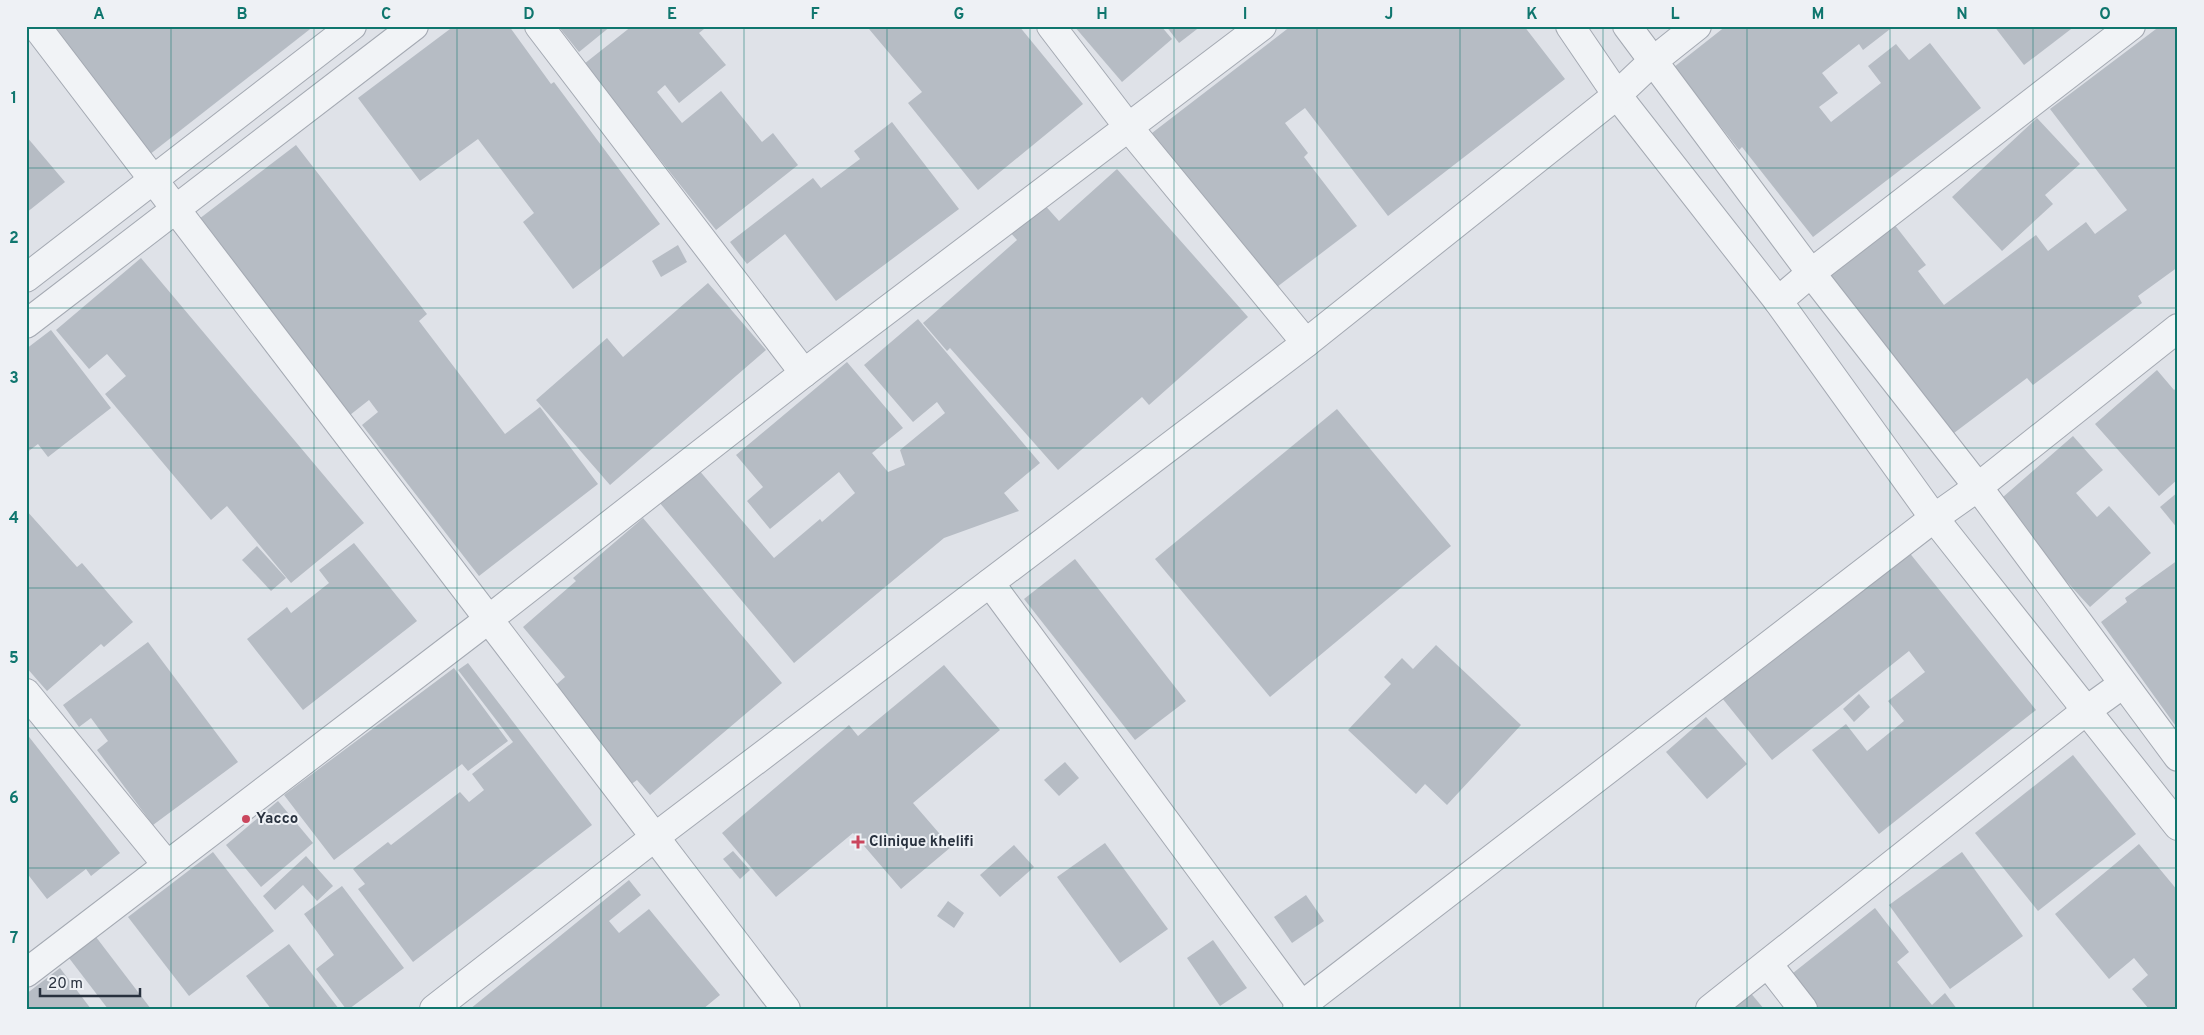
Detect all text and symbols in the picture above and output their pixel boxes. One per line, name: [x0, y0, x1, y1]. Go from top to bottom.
text: A: [93, 5, 105, 25]
text: B: [236, 5, 248, 25]
text: C: [381, 5, 391, 25]
text: D: [523, 5, 535, 25]
text: E: [667, 5, 677, 25]
text: F: [810, 5, 820, 25]
text: G: [954, 5, 964, 25]
text: H: [1096, 5, 1108, 25]
text: I: [1243, 5, 1247, 25]
text: J: [1385, 5, 1393, 25]
text: K: [1526, 5, 1538, 25]
text: L: [1670, 5, 1680, 25]
text: M: [1812, 5, 1824, 25]
text: N: [1956, 5, 1968, 25]
text: O: [2099, 5, 2111, 25]
text: 1: [11, 89, 17, 109]
text: 2: [9, 229, 19, 249]
text: 3: [9, 369, 19, 389]
text: 4: [9, 509, 19, 529]
text: 5: [9, 649, 19, 669]
text: 6: [9, 789, 19, 809]
place label: Yacco: [256, 810, 298, 829]
marker: Yacco: [240, 813, 252, 825]
place label: Clinique khelifi: [869, 833, 974, 852]
marker: Clinique khelifi: [851, 835, 865, 849]
text: 7: [10, 929, 18, 949]
scale bar: [40, 965, 140, 997]
text: 20 m: [48, 975, 83, 994]

